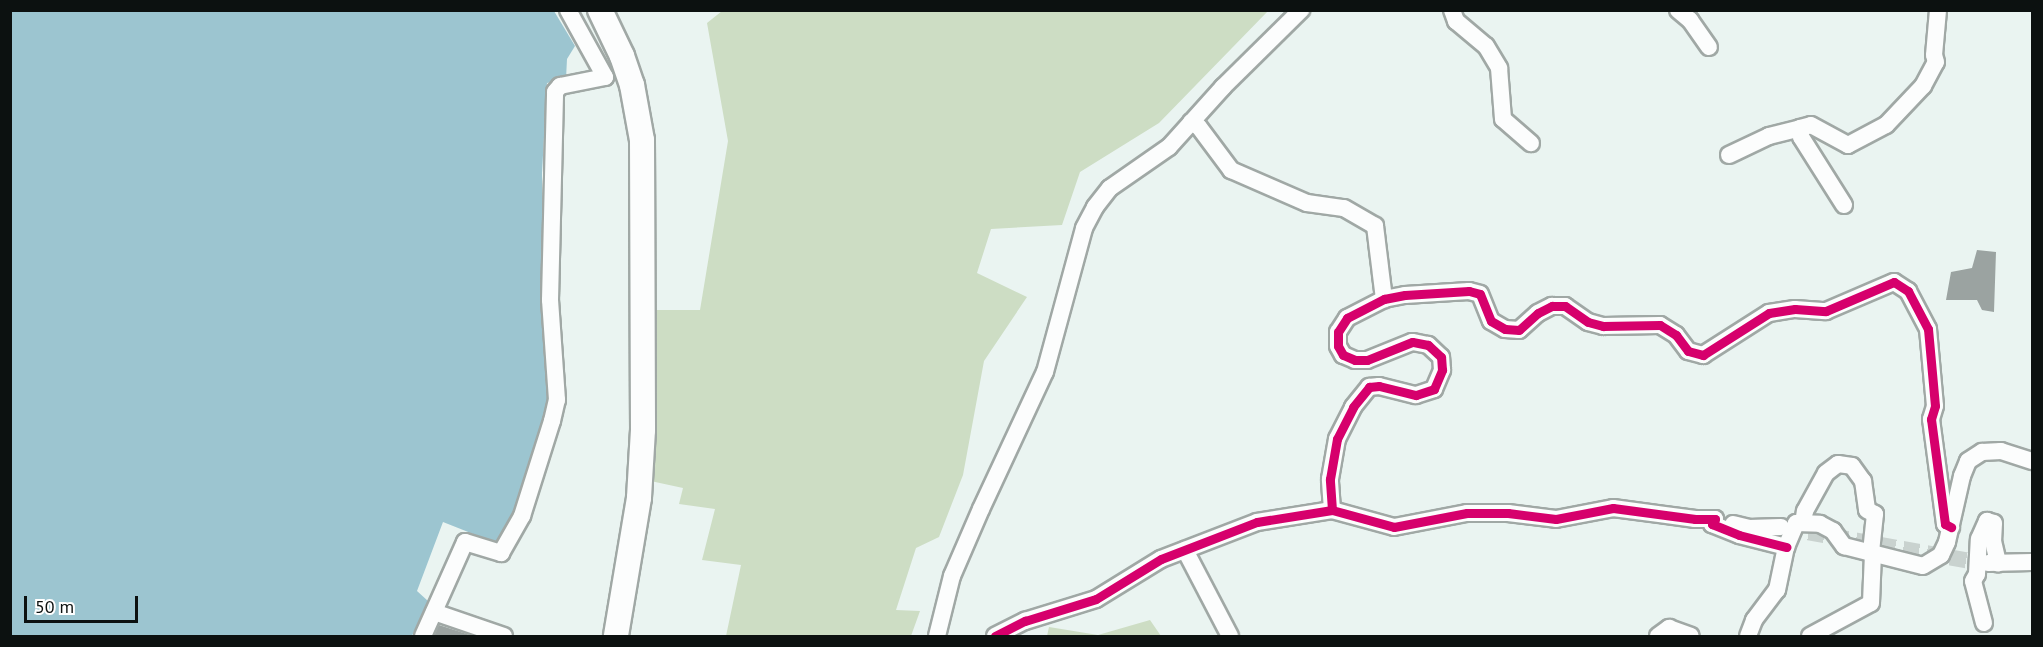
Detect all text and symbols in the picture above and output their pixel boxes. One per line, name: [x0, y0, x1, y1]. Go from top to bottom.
scale bar: [27, 584, 141, 622]
text: 50 m: [35, 595, 74, 618]

